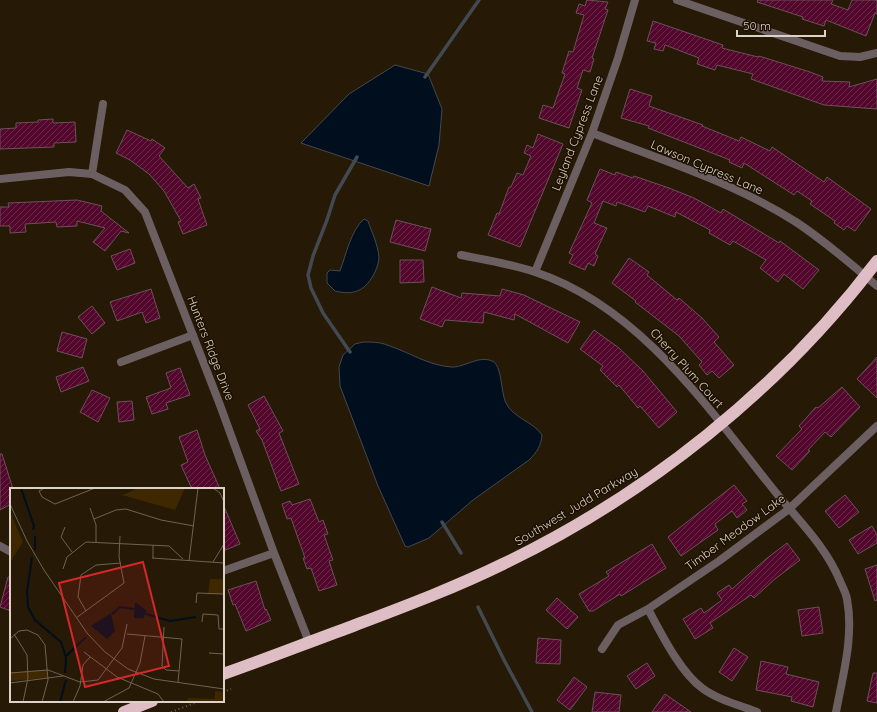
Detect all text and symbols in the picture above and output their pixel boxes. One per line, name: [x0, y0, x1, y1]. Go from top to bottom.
scale bar: [737, 12, 825, 38]
text: 50 m: [743, 18, 771, 33]
street label: Leyland Cypress Lane: [548, 73, 606, 193]
street label: Lawson Cypress Lane: [649, 137, 766, 198]
street label: Hunters Ridge Drive: [184, 294, 238, 403]
street label: Cherry Plum Court: [647, 325, 727, 411]
street label: Southwest Judd Parkway: [512, 463, 640, 549]
inset map: [10, 488, 224, 702]
street label: Timber Meadow Lake: [682, 490, 788, 573]

